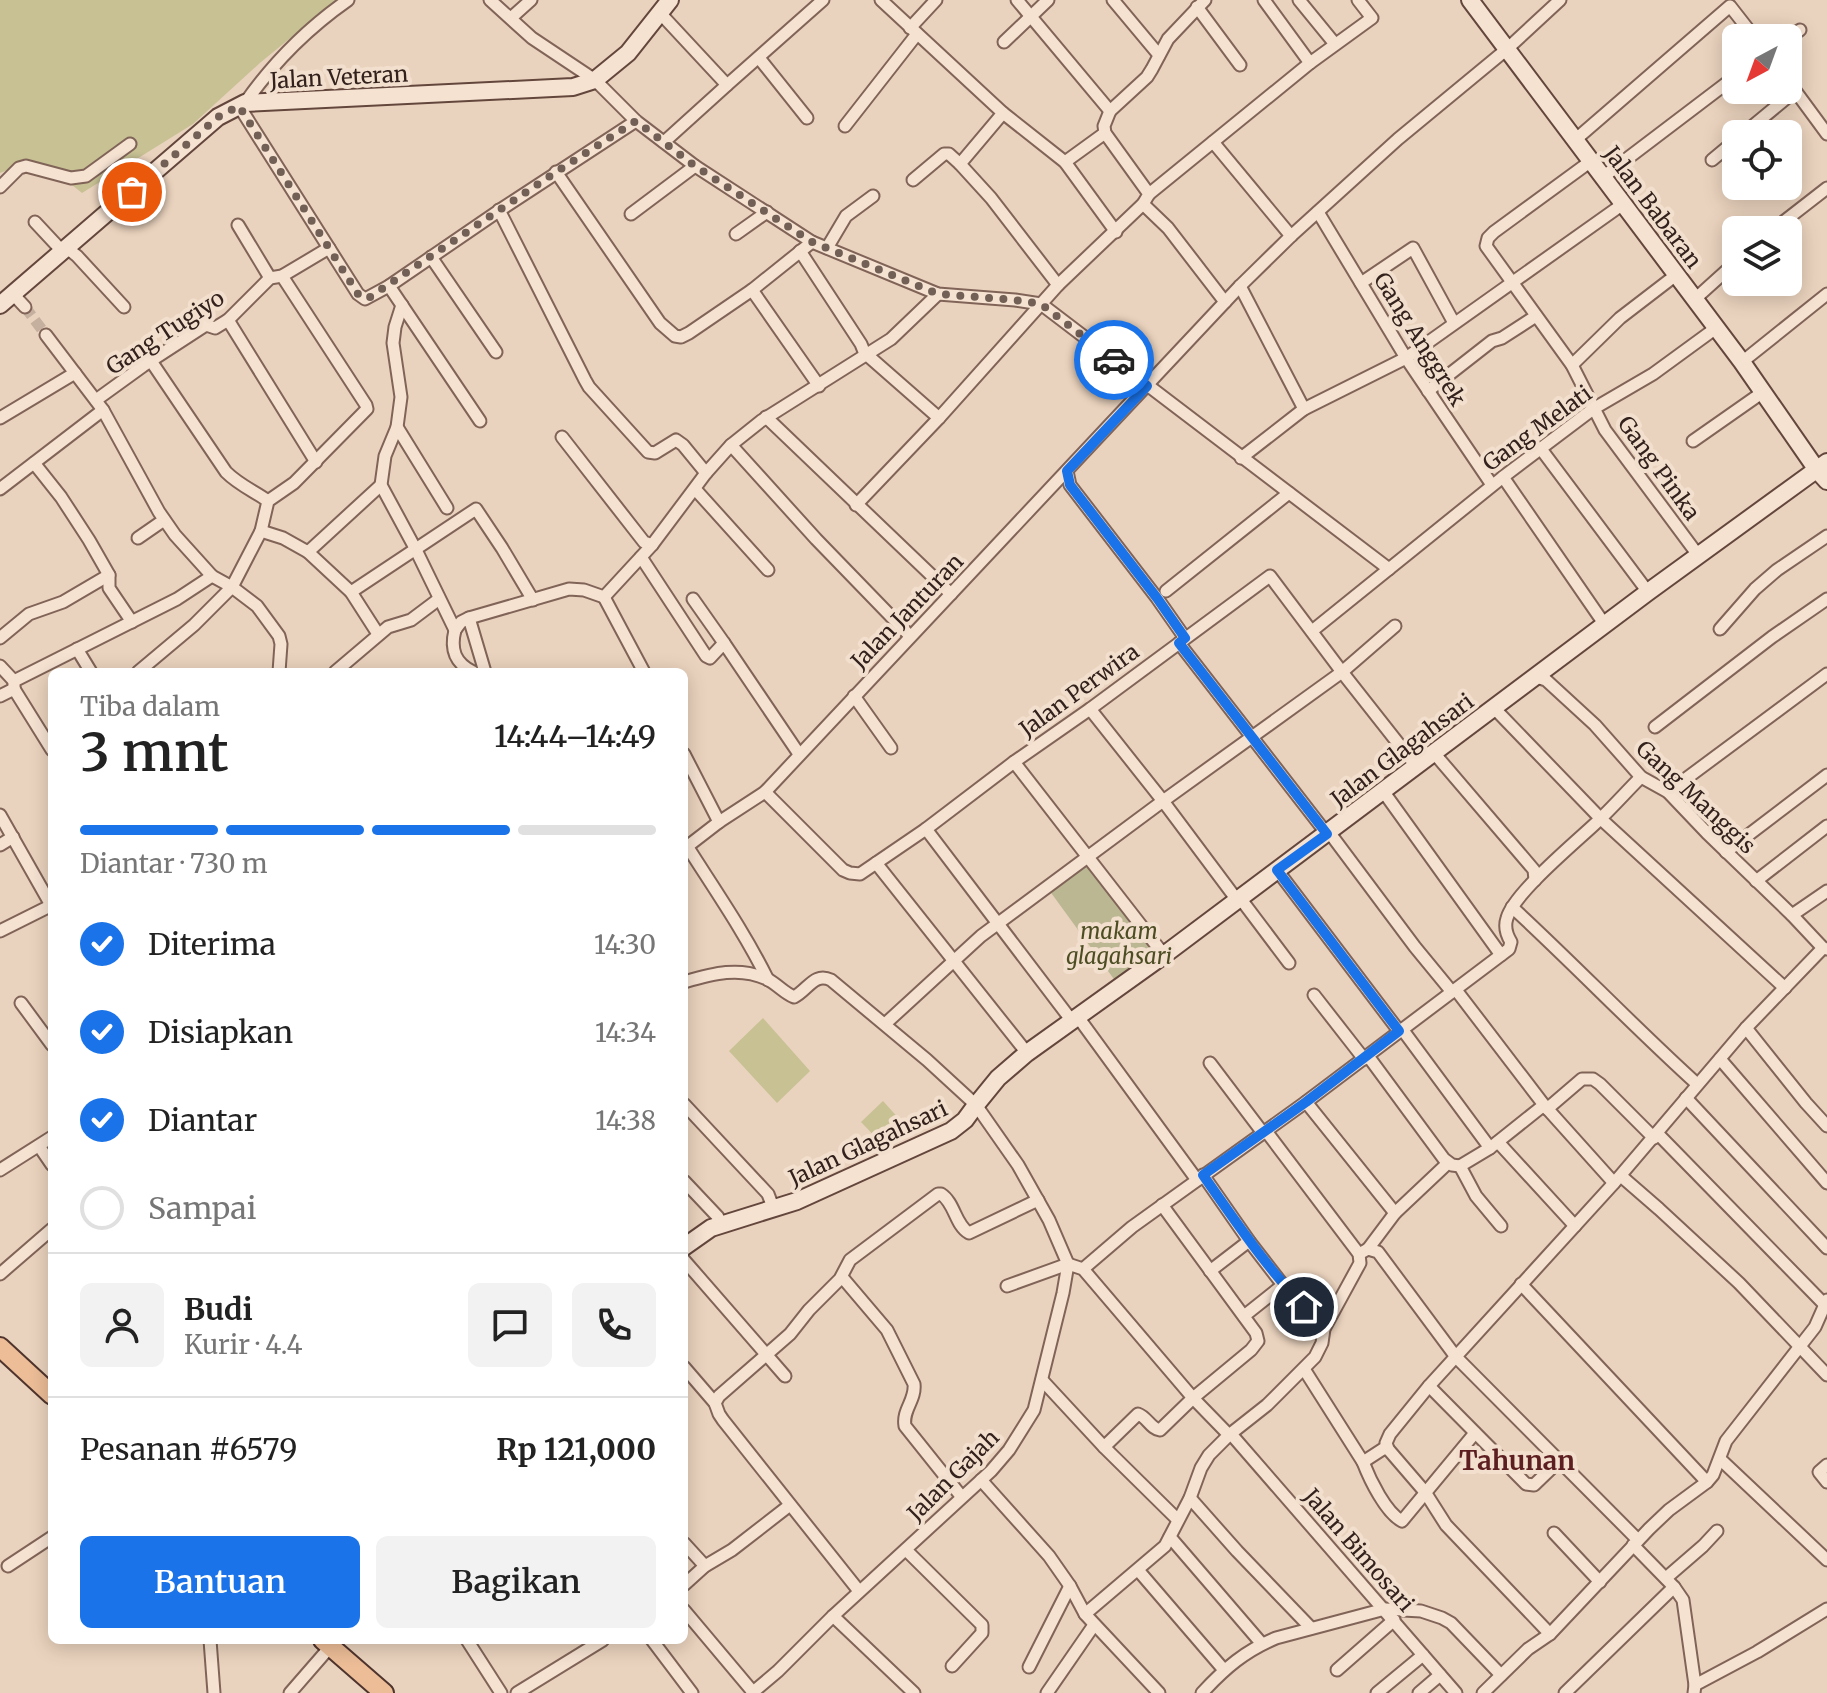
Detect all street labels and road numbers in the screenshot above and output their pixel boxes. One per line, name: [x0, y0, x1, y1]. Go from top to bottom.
street label: Jalan Veteran: [268, 59, 409, 95]
street label: Jalan Babaran: [1597, 139, 1708, 274]
street label: Gang Anggrek: [1368, 267, 1472, 411]
street label: Gang Tugiyo: [101, 283, 229, 380]
street label: Gang Melati: [1477, 379, 1597, 477]
street label: Gang Pinka: [1612, 410, 1706, 526]
street label: Jalan Janturan: [844, 547, 969, 675]
street label: Jalan Perwira: [1013, 637, 1144, 743]
street label: Jalan Glagahsari: [1324, 687, 1479, 814]
street label: Gang Manggis: [1630, 734, 1762, 860]
street label: Jalan Glagahsari: [783, 1094, 952, 1192]
street label: Jalan Gajah: [901, 1423, 1005, 1527]
street label: Jalan Bimosari: [1297, 1482, 1420, 1617]

